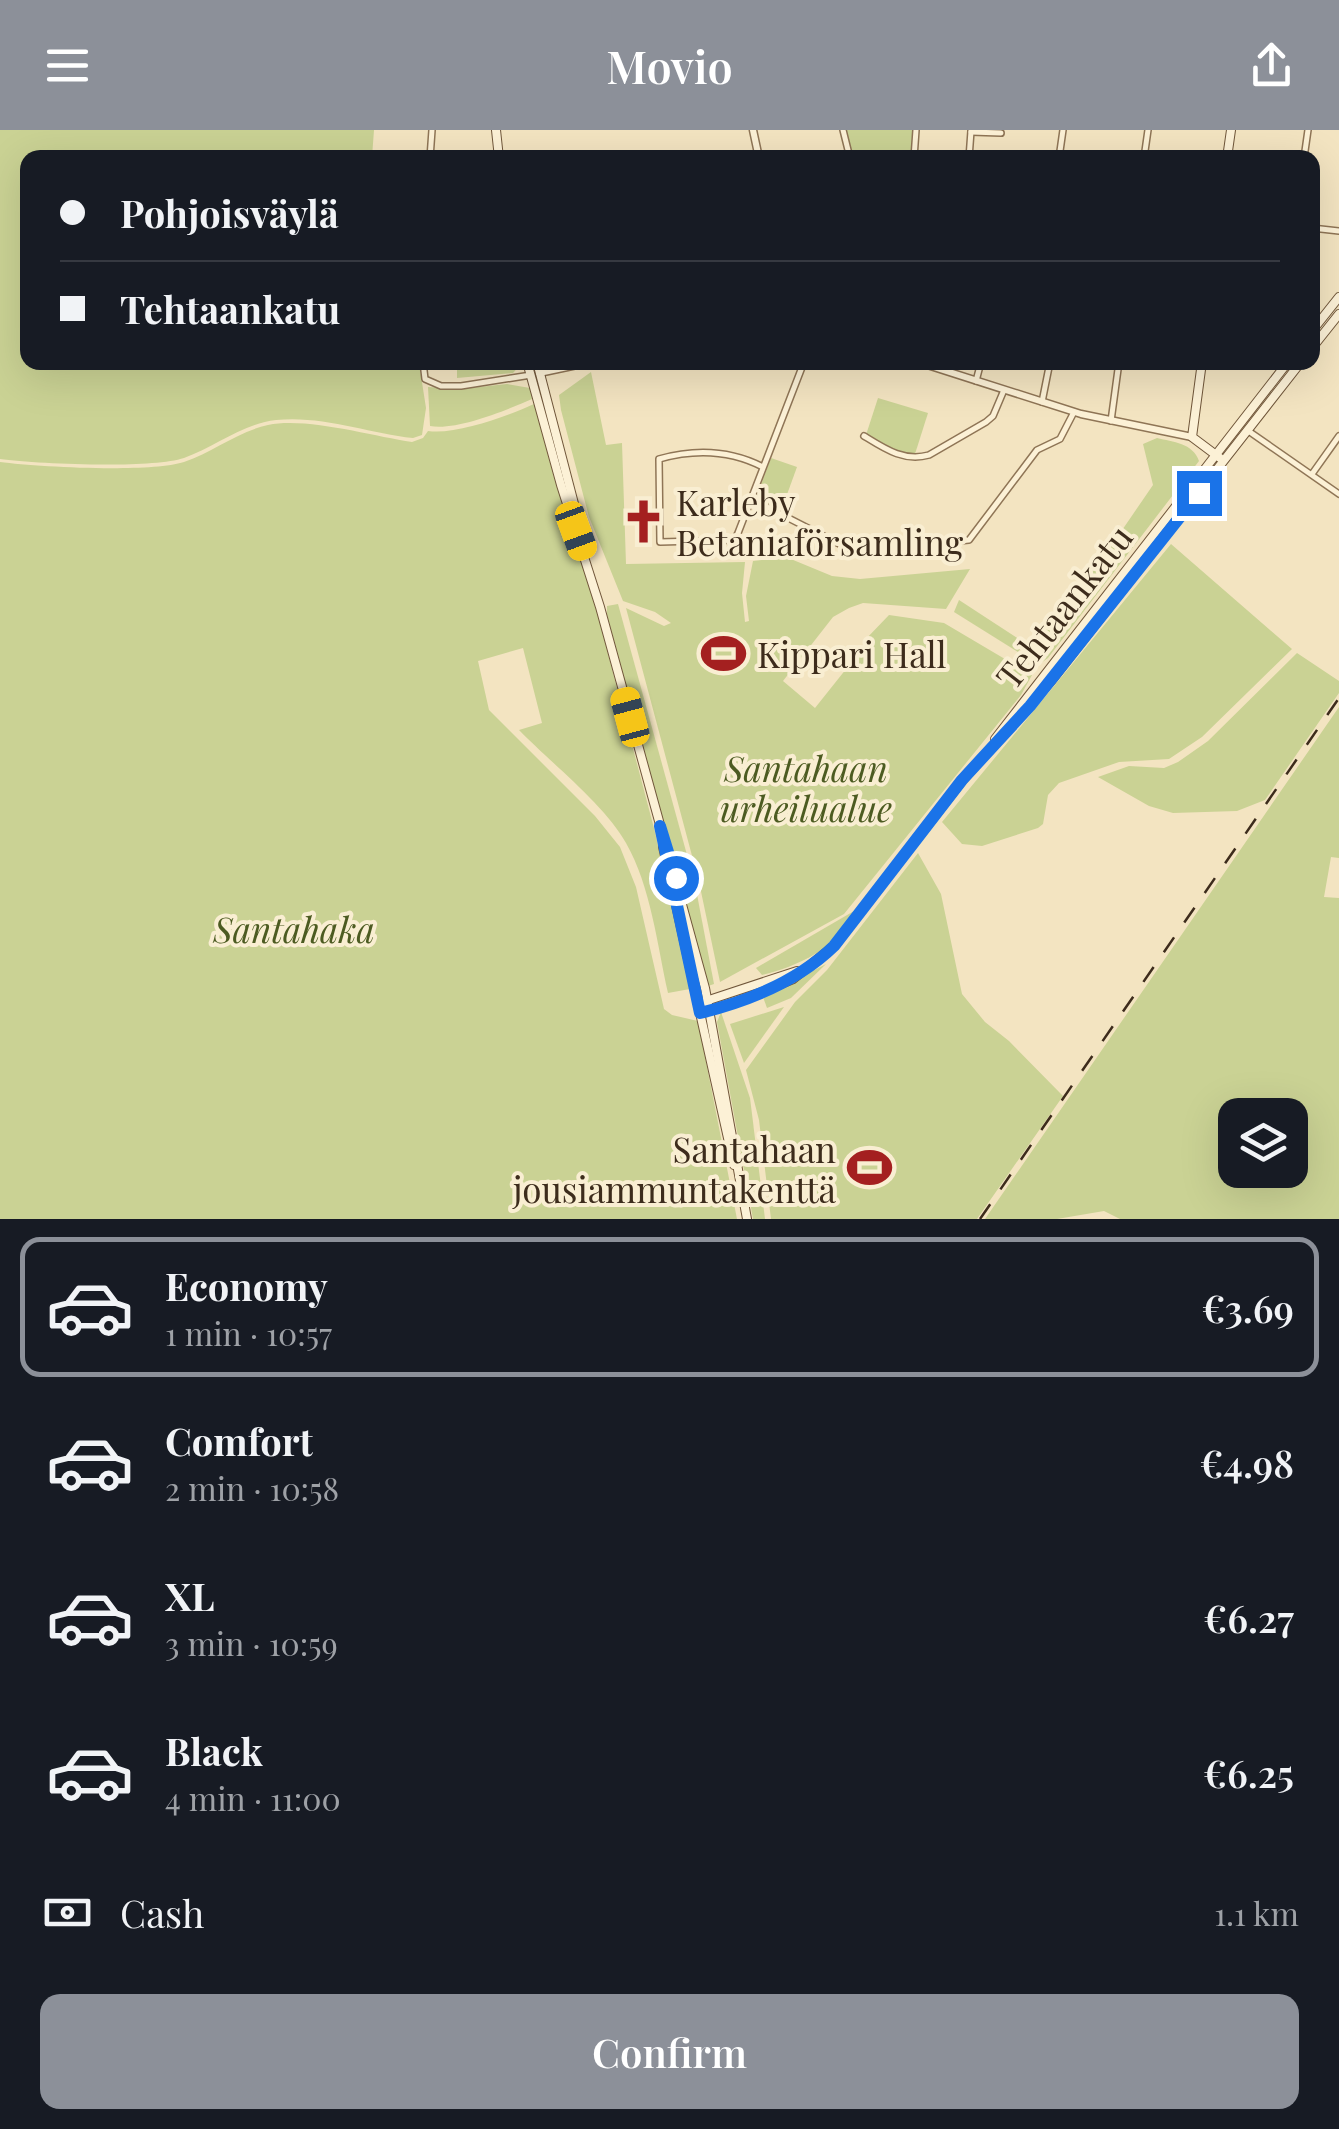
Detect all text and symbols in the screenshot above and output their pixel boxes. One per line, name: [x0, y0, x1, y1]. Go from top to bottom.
text: Movio: [606, 35, 733, 95]
icon: menu: [40, 38, 95, 93]
icon: share: [1244, 38, 1299, 93]
text: Pohjoisväylä: [120, 187, 339, 238]
text: Tehtaankatu: [120, 283, 340, 334]
route end: [1177, 471, 1222, 516]
place label: Karleby Betaniaförsamling: [676, 478, 964, 565]
church icon: Karleby Betaniaförsamling: [619, 497, 667, 545]
car: [552, 498, 600, 564]
street label: Tehtaankatu: [984, 514, 1142, 698]
sports icon: Kippari Hall: [700, 629, 748, 677]
place label: Kippari Hall: [757, 630, 947, 677]
car: [608, 684, 652, 750]
park label: Santahaan urheilualue: [720, 744, 892, 831]
route start: [654, 856, 699, 901]
park label: Santahaka: [212, 905, 375, 952]
map controls: [1218, 1098, 1308, 1188]
button: layers: [1218, 1098, 1308, 1188]
place label: Santahaan jousiammuntakenttä: [512, 1125, 837, 1212]
sports icon: Santahaan jousiammuntakenttä: [845, 1144, 893, 1192]
text: Economy: [165, 1260, 328, 1311]
icon: car: [45, 1262, 135, 1352]
text: €3.69: [1202, 1282, 1294, 1333]
text: 1 min · 10:57: [165, 1311, 332, 1354]
text: Comfort: [165, 1415, 313, 1466]
icon: car: [45, 1417, 135, 1507]
text: €4.98: [1200, 1437, 1294, 1488]
text: 2 min · 10:58: [165, 1466, 339, 1509]
text: XL: [165, 1570, 214, 1621]
icon: car: [45, 1572, 135, 1662]
text: €6.27: [1204, 1592, 1294, 1643]
text: 3 min · 10:59: [165, 1621, 338, 1664]
text: Black: [165, 1725, 263, 1776]
icon: car: [45, 1727, 135, 1817]
text: €6.25: [1203, 1747, 1294, 1798]
text: 4 min · 11:00: [165, 1776, 341, 1819]
icon: cash: [40, 1885, 95, 1940]
text: Cash: [120, 1887, 204, 1938]
text: 1.1 km: [1214, 1891, 1299, 1934]
button: Confirm: [40, 1994, 1299, 2109]

